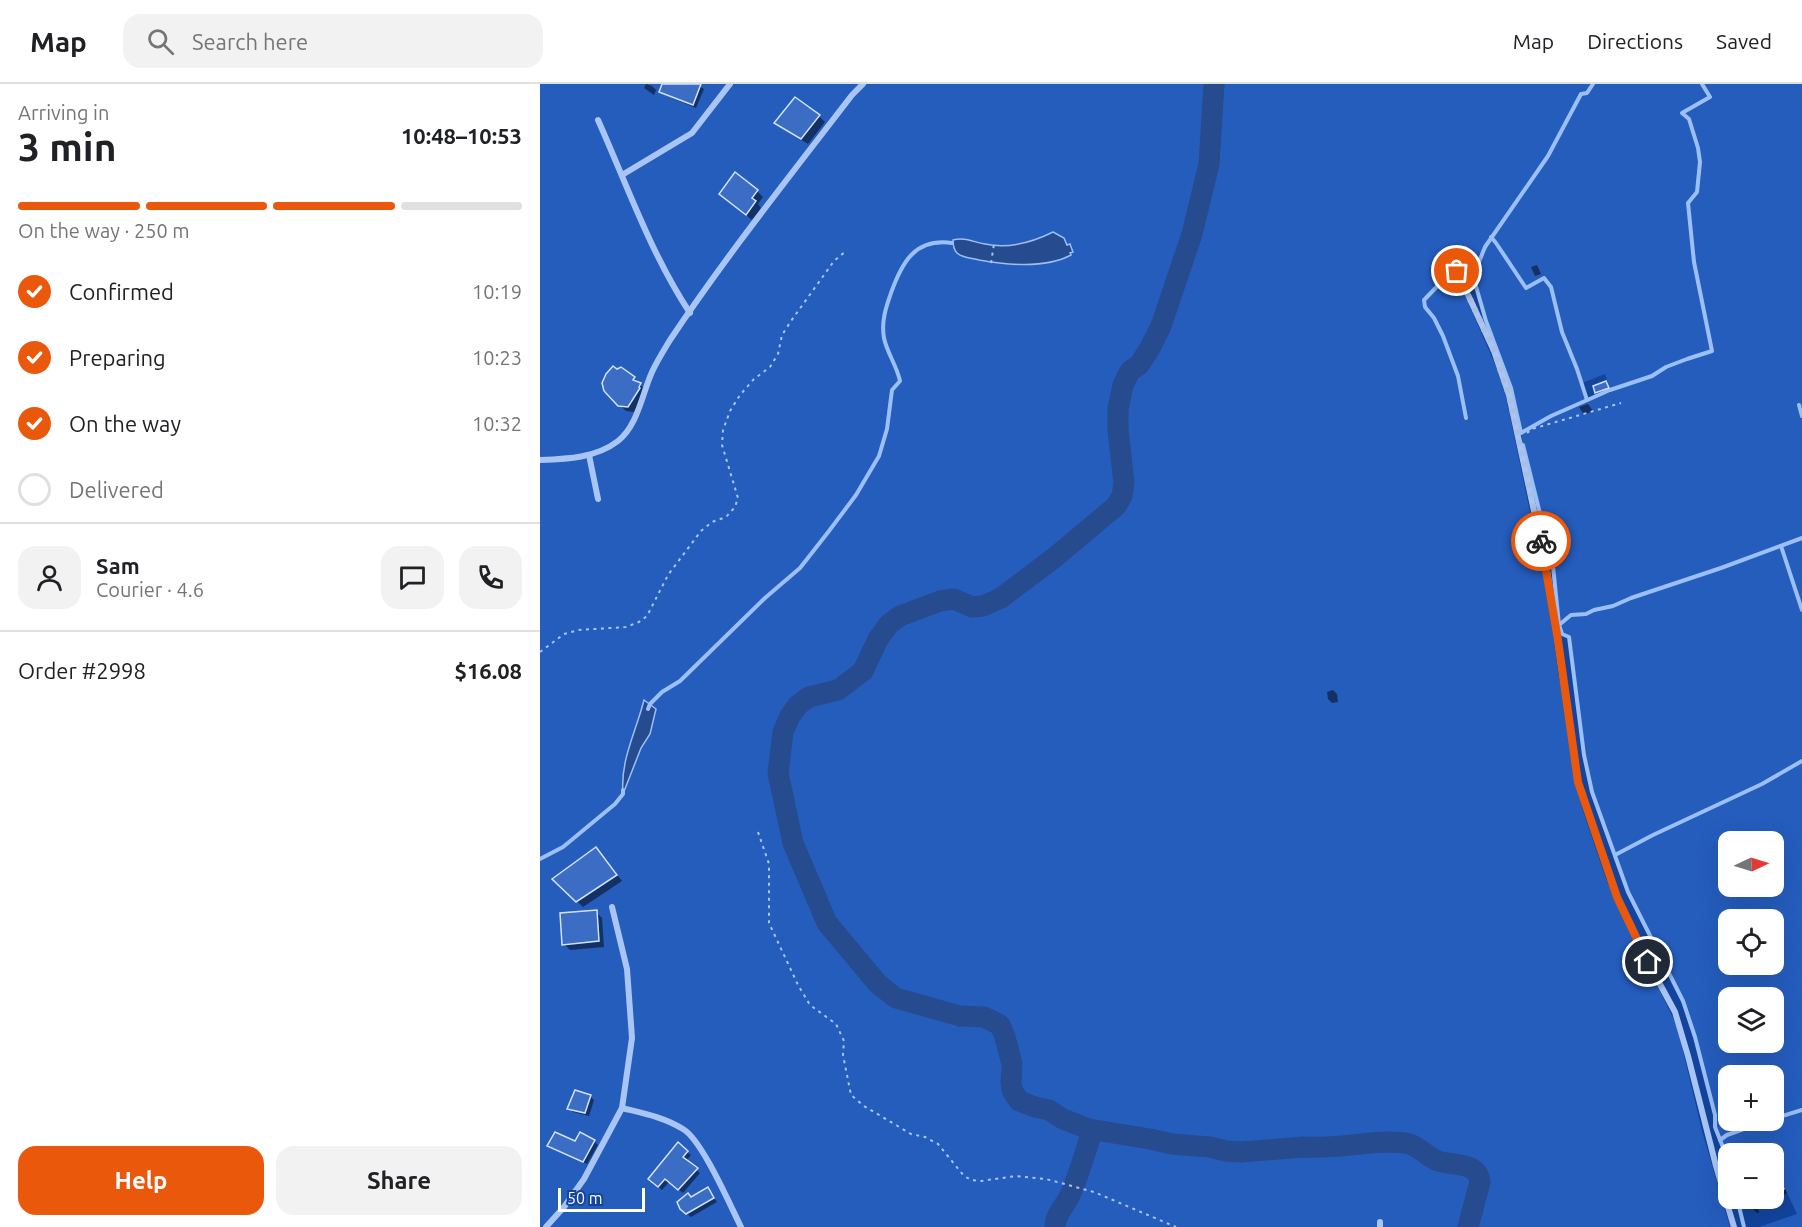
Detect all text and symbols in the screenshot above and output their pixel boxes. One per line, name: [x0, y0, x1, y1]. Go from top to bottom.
search box: [123, 14, 543, 68]
icon: search: [144, 25, 177, 58]
text: Map: [30, 26, 87, 57]
text: Search here: [192, 29, 308, 54]
text: Map: [1513, 29, 1554, 53]
text: Directions: [1587, 29, 1683, 53]
text: Saved: [1716, 29, 1772, 53]
text: Arriving in: [18, 101, 109, 124]
text: 10:48–10:53: [401, 123, 522, 148]
text: 3 min: [18, 125, 117, 168]
text: On the way · 250 m: [18, 219, 190, 242]
pin: [1431, 245, 1482, 296]
icon: bag: [1440, 254, 1473, 287]
icon: check: [18, 275, 51, 308]
text: Confirmed: [69, 279, 174, 304]
text: 10:19: [472, 280, 522, 303]
icon: check: [18, 341, 51, 374]
text: Preparing: [69, 345, 166, 370]
text: 10:23: [472, 346, 522, 369]
icon: check: [18, 407, 51, 440]
text: On the way: [69, 411, 181, 436]
text: 10:32: [472, 412, 522, 435]
text: Delivered: [69, 477, 164, 502]
courier: [1511, 511, 1571, 571]
icon: bike: [1525, 525, 1558, 558]
button: person: [18, 546, 81, 609]
button: chat: [381, 546, 444, 609]
button: phone: [459, 546, 522, 609]
text: Sam: [96, 553, 140, 578]
text: Courier · 4.6: [96, 578, 204, 601]
text: Order #2998: [18, 658, 146, 683]
text: $16.08: [455, 658, 522, 683]
north arrow: [1718, 831, 1784, 897]
map controls: [1718, 831, 1784, 1209]
button: locate: [1718, 909, 1784, 975]
pin: [1622, 936, 1673, 987]
icon: home: [1631, 945, 1664, 978]
button: layers: [1718, 987, 1784, 1053]
button: +: [1718, 1065, 1784, 1131]
button: −: [1718, 1143, 1784, 1209]
button: Help: [18, 1146, 264, 1215]
button: Share: [276, 1146, 522, 1215]
scale bar: [558, 1185, 645, 1212]
text: 50 m: [567, 1189, 603, 1207]

